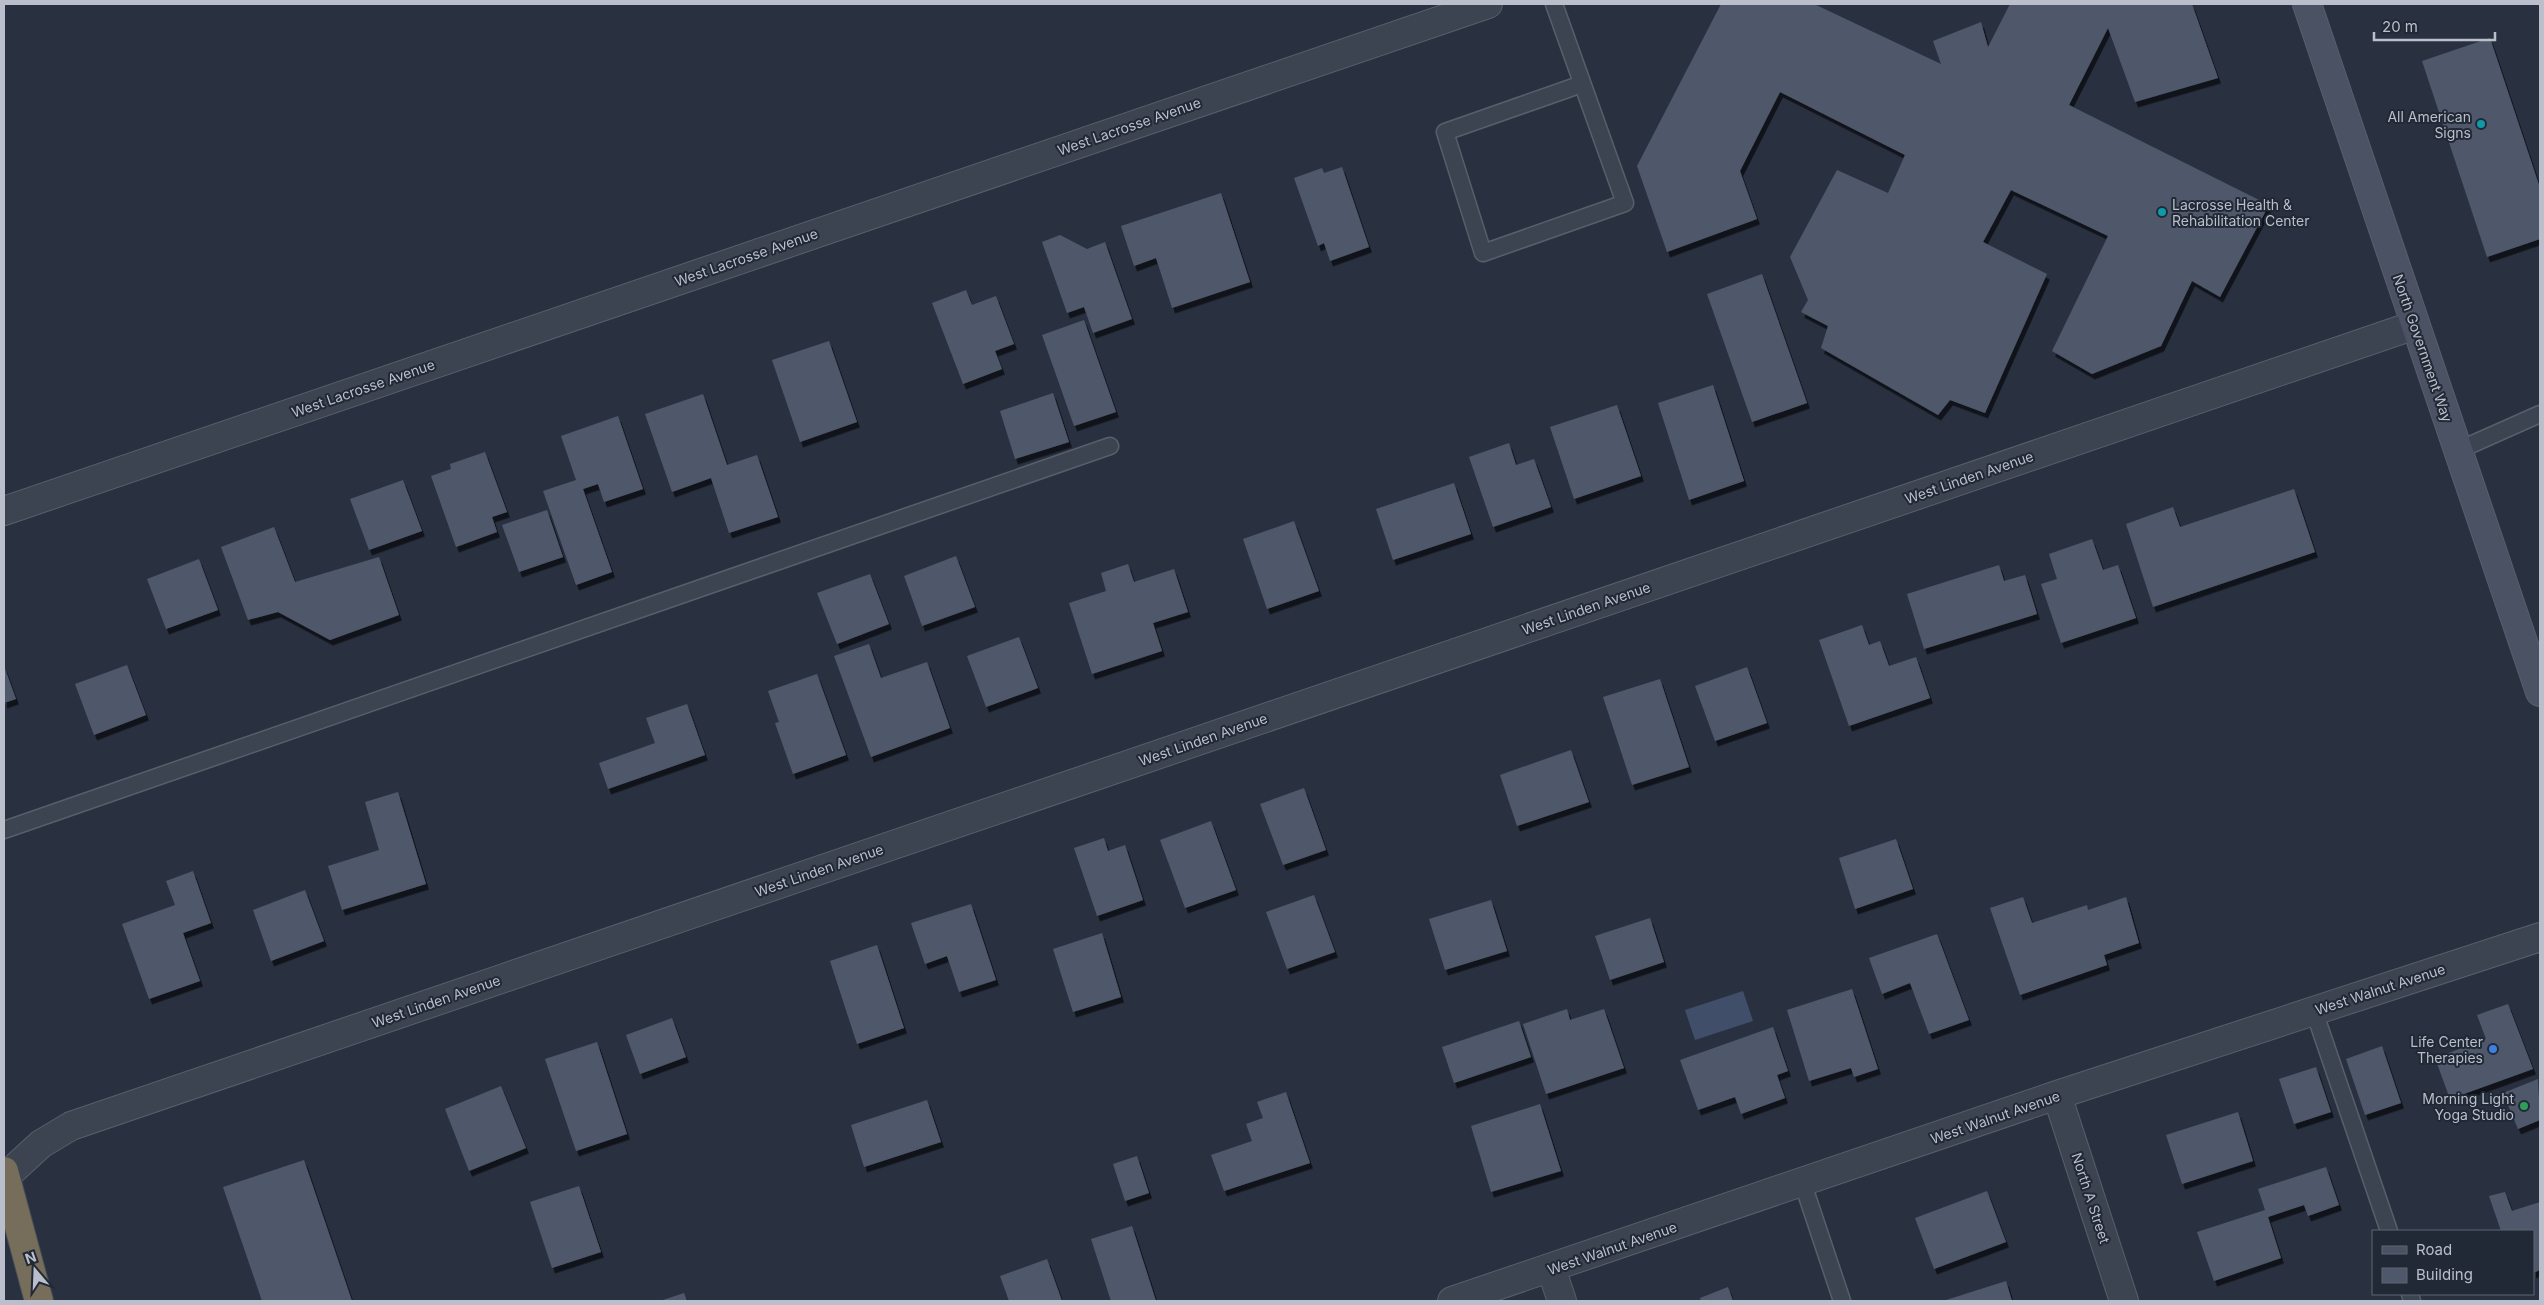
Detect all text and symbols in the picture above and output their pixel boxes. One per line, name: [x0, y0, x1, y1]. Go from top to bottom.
scale bar: [2374, 10, 2495, 42]
text: 20 m: [2382, 17, 2418, 36]
street label: West Lacrosse Avenue: [1055, 93, 1203, 159]
place label: All American Signs: [2387, 108, 2471, 141]
marker: All American Signs: [2475, 118, 2487, 130]
place label: Lacrosse Health & Rehabilitation Center: [2172, 196, 2309, 229]
marker: Lacrosse Health & Rehabilitation Center: [2156, 206, 2168, 218]
street label: West Lacrosse Avenue: [672, 224, 820, 290]
street label: North Government Way: [2390, 272, 2456, 424]
street label: West Lacrosse Avenue: [289, 355, 437, 421]
street label: West Linden Avenue: [1902, 447, 2036, 507]
street label: West Linden Avenue: [1519, 578, 1653, 638]
street label: West Linden Avenue: [1136, 709, 1270, 769]
street label: West Linden Avenue: [752, 840, 886, 900]
street label: West Walnut Avenue: [2313, 960, 2447, 1018]
street label: West Linden Avenue: [369, 971, 503, 1031]
place label: Life Center Therapies: [2410, 1033, 2483, 1066]
marker: Life Center Therapies: [2487, 1043, 2499, 1055]
street label: West Walnut Avenue: [1928, 1087, 2062, 1147]
place label: Morning Light Yoga Studio: [2422, 1090, 2514, 1123]
marker: Morning Light Yoga Studio: [2518, 1100, 2530, 1112]
street label: North A Street: [2068, 1151, 2114, 1246]
street label: West Walnut Avenue: [1545, 1218, 1679, 1278]
legend: [2372, 1230, 2534, 1295]
text: Road: [2416, 1240, 2452, 1259]
north arrow: [10, 1245, 60, 1295]
text: N: [23, 1247, 38, 1267]
text: Building: [2416, 1265, 2473, 1284]

